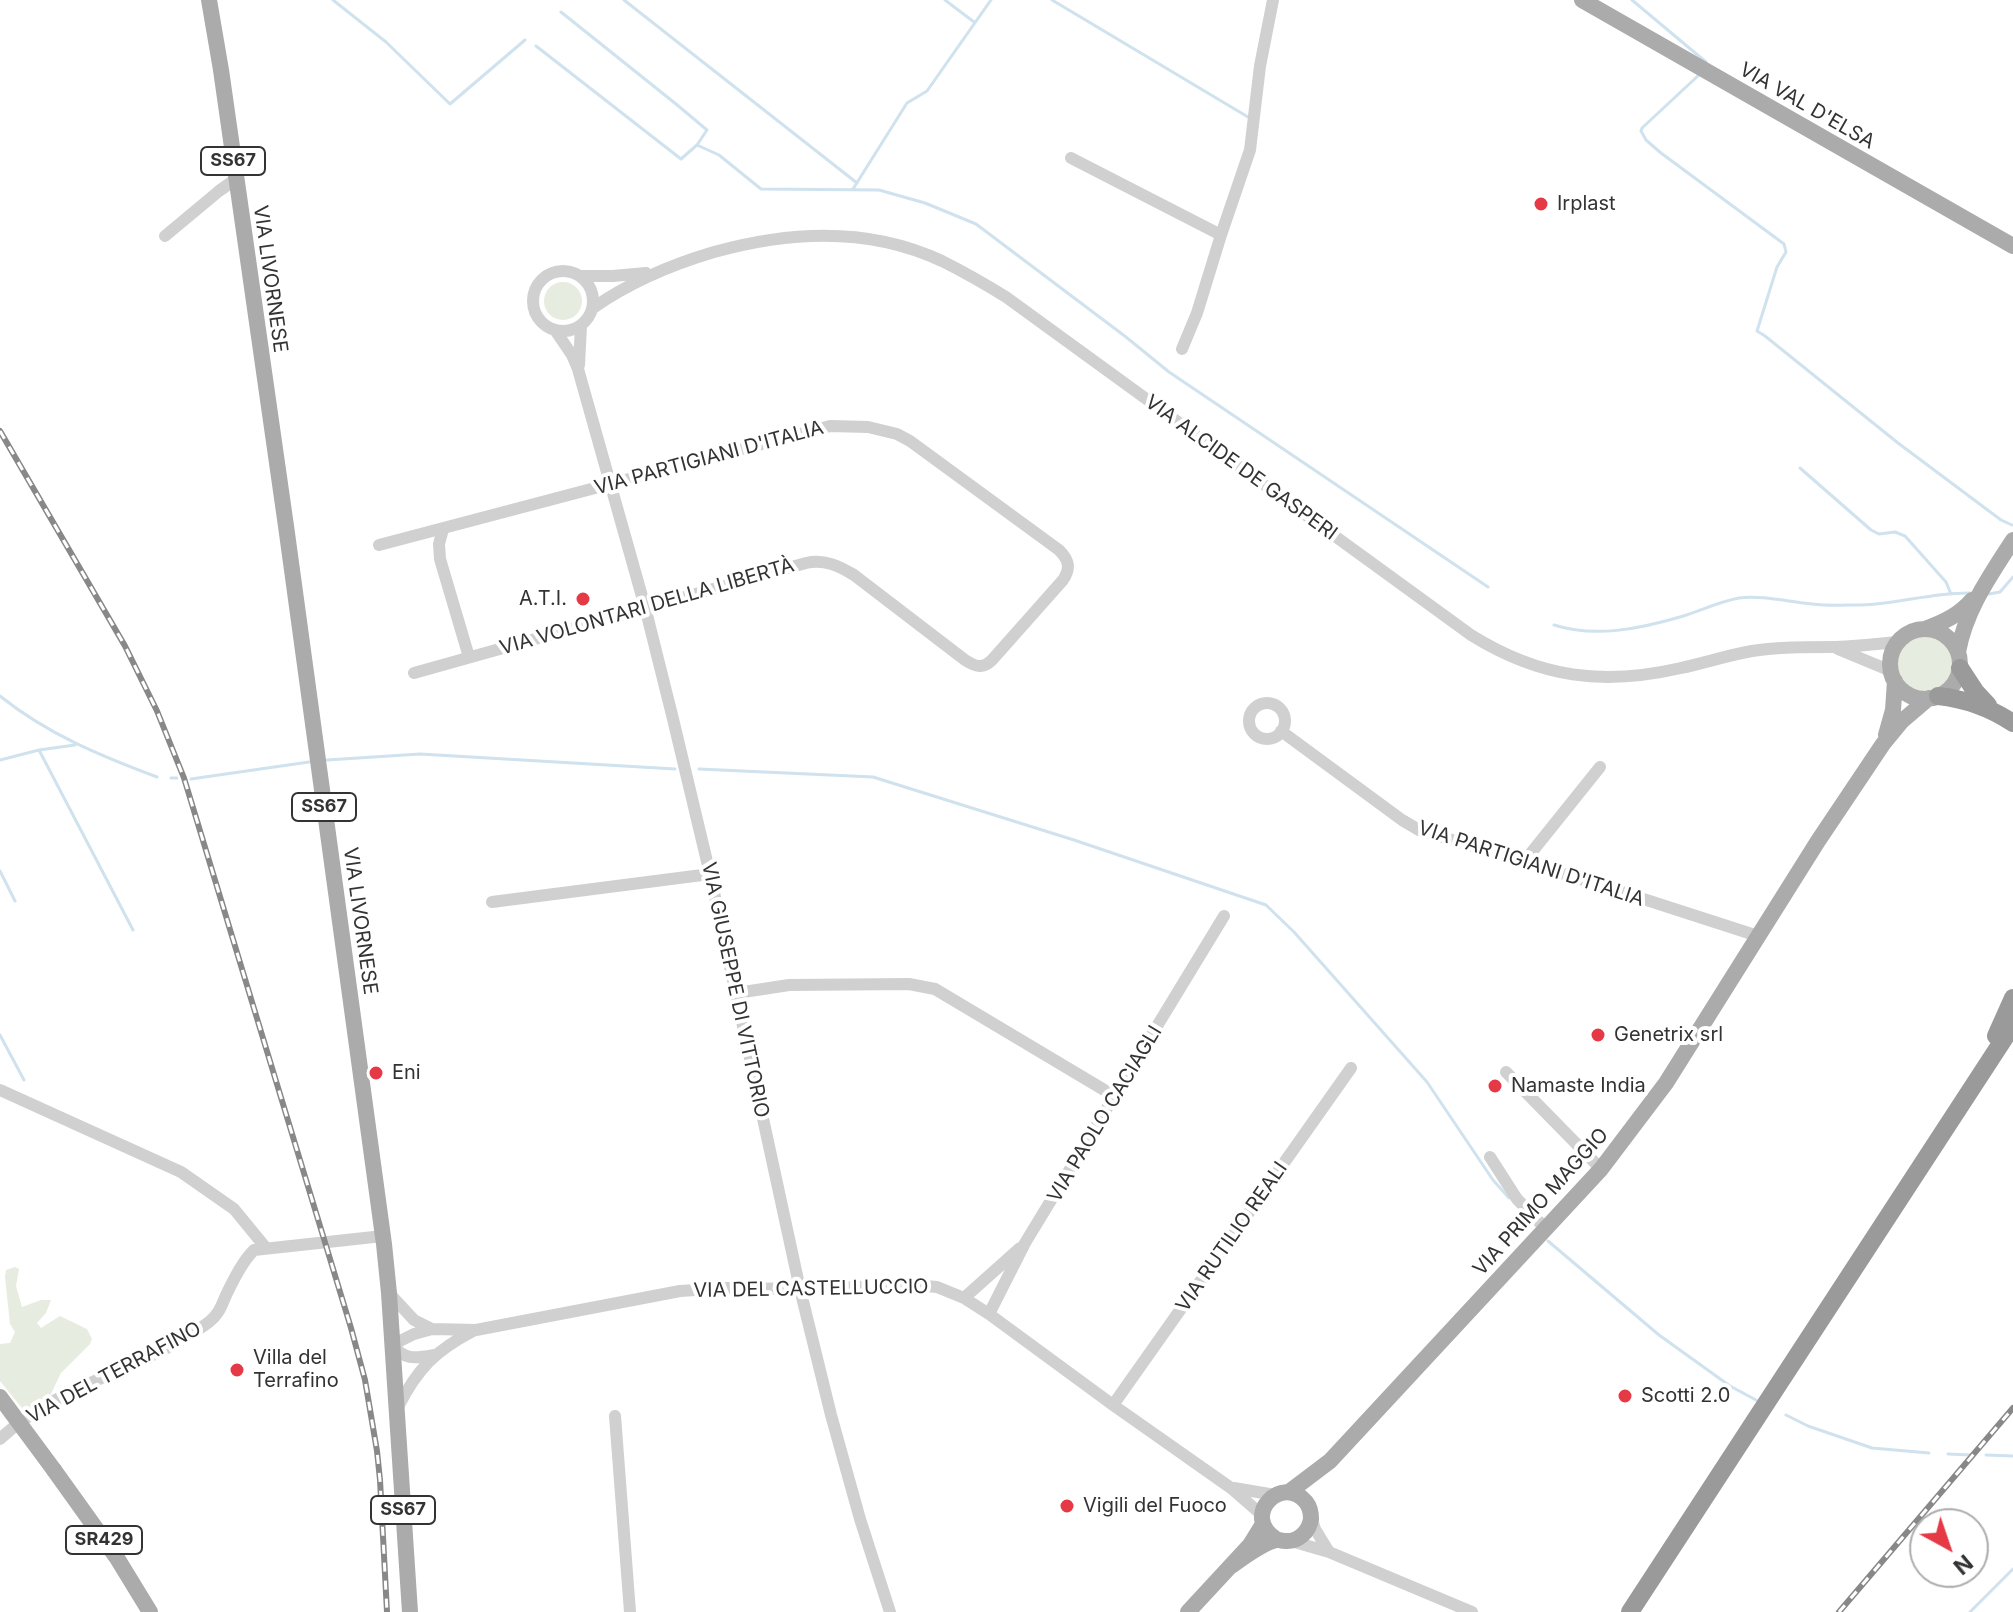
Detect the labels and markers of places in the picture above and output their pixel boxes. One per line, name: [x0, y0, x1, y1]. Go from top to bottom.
place label: Irplast: [1557, 192, 1616, 216]
marker: Irplast: [1532, 195, 1550, 213]
place label: A.T.I.: [519, 587, 567, 611]
marker: A.T.I.: [574, 590, 592, 608]
place label: Genetrix srl: [1614, 1023, 1723, 1047]
marker: Genetrix srl: [1589, 1026, 1607, 1044]
place label: Eni: [392, 1061, 421, 1085]
marker: Eni: [367, 1064, 385, 1082]
place label: Namaste India: [1511, 1074, 1646, 1098]
marker: Namaste India: [1486, 1077, 1504, 1095]
place label: Villa del Terrafino: [253, 1346, 339, 1393]
marker: Villa del Terrafino: [228, 1361, 246, 1379]
place label: Scotti 2.0: [1641, 1384, 1730, 1408]
marker: Scotti 2.0: [1616, 1387, 1634, 1405]
place label: Vigili del Fuoco: [1083, 1494, 1227, 1518]
marker: Vigili del Fuoco: [1058, 1497, 1076, 1515]

